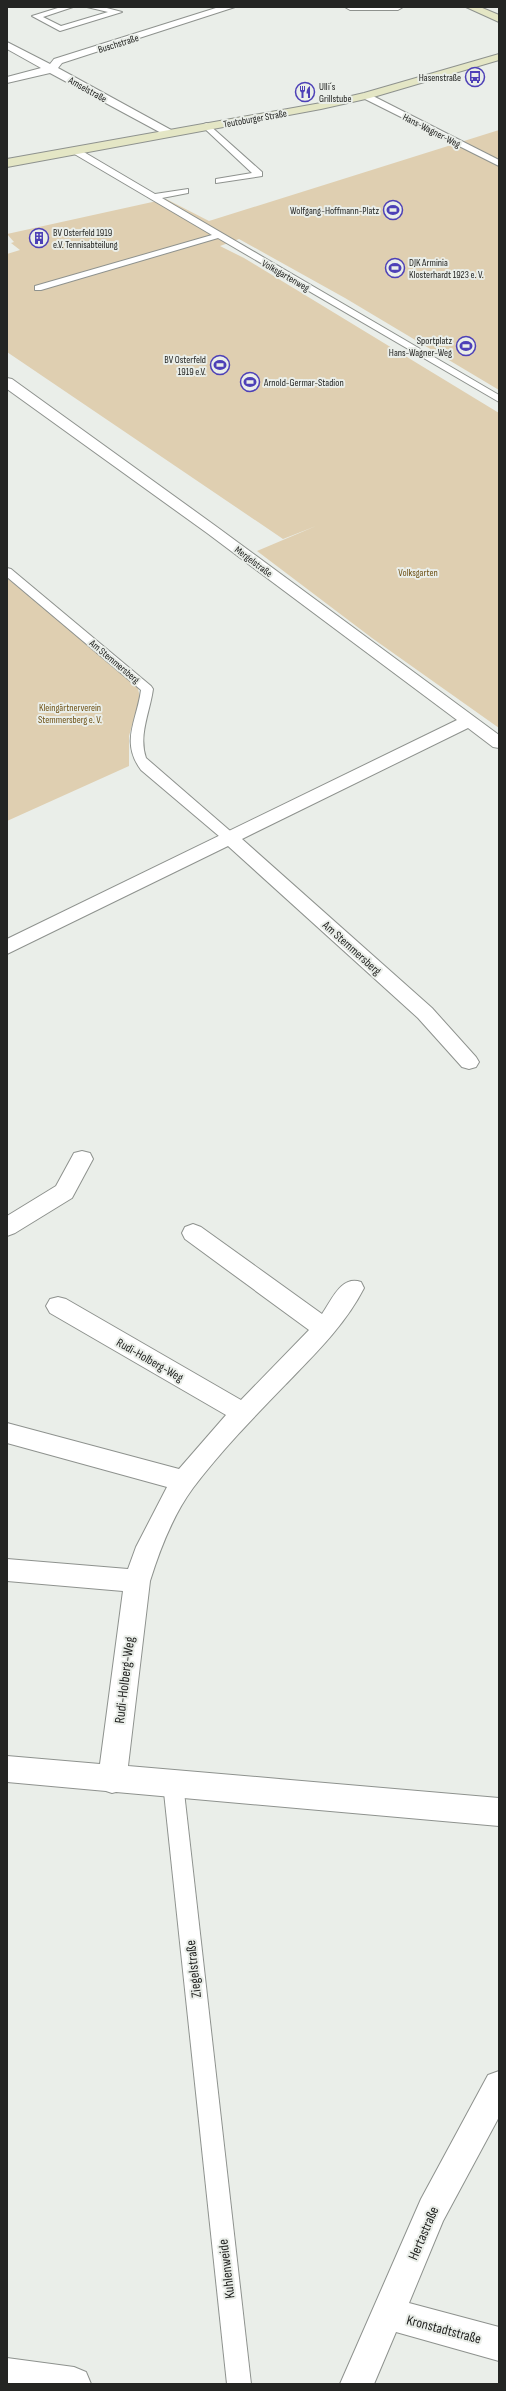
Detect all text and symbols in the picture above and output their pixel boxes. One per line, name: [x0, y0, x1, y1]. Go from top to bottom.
street label: Buschstraße: [96, 32, 140, 56]
bus stop icon: Hasenstraße: [464, 66, 486, 88]
place label: Hasenstraße: [419, 72, 461, 84]
street label: Amselstraße: [65, 74, 109, 105]
restaurant icon: Ulli´s Grillstube: [294, 81, 316, 103]
place label: Ulli´s Grillstube: [319, 81, 351, 105]
street label: Teutoburger Straße: [223, 108, 288, 130]
street label: Hans-Wagner-Weg: [401, 111, 462, 151]
sports icon: Wolfgang-Hoffmann-Platz: [382, 199, 404, 221]
place label: Wolfgang-Hoffmann-Platz: [290, 205, 379, 217]
building icon: BV Osterfeld 1919 e.V. Tennisabteilung: [28, 227, 50, 249]
place label: BV Osterfeld 1919 e.V. Tennisabteilung: [53, 227, 118, 251]
street label: Volksgartenweg: [260, 257, 311, 294]
sports icon: DJK Arminia Klosterhardt 1923 e. V.: [384, 257, 406, 279]
place label: DJK Arminia Klosterhardt 1923 e. V.: [409, 257, 484, 281]
place label: Sportplatz Hans-Wagner-Weg: [389, 335, 452, 359]
sports icon: Sportplatz Hans-Wagner-Weg: [455, 335, 477, 357]
place label: BV Osterfeld 1919 e.V.: [164, 354, 206, 378]
sports icon: BV Osterfeld 1919 e.V.: [209, 354, 231, 376]
sports icon: Arnold-Germar-Stadion: [239, 371, 261, 393]
place label: Arnold-Germar-Stadion: [263, 377, 344, 389]
street label: Mergelstraße: [232, 544, 275, 580]
park label: Volksgarten: [398, 567, 438, 579]
street label: Am Stemmersberg: [86, 637, 142, 686]
park label: Kleingärtnerverein Stemmersberg e. V.: [38, 702, 102, 726]
street label: Am Stemmersberg: [318, 917, 384, 979]
street label: Rudi-Holberg-Weg: [114, 1335, 186, 1386]
street label: Rudi-Holberg-Weg: [111, 1635, 138, 1724]
street label: Ziegelstraße: [182, 1939, 205, 1999]
street label: Hertastraße: [405, 2204, 442, 2263]
street label: Kuhlenweide: [214, 2238, 239, 2300]
street label: Kronstadtstraße: [405, 2311, 483, 2348]

